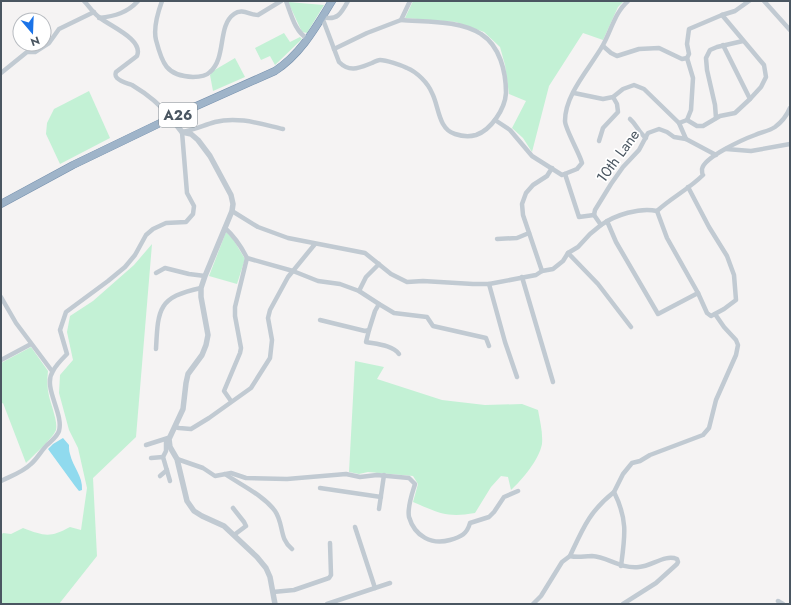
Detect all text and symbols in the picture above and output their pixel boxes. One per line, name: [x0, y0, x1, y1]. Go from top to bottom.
north arrow: [12, 12, 52, 52]
text: N: [29, 32, 42, 50]
road number: A26: [159, 103, 197, 127]
street label: 10th Lane: [591, 125, 645, 187]

